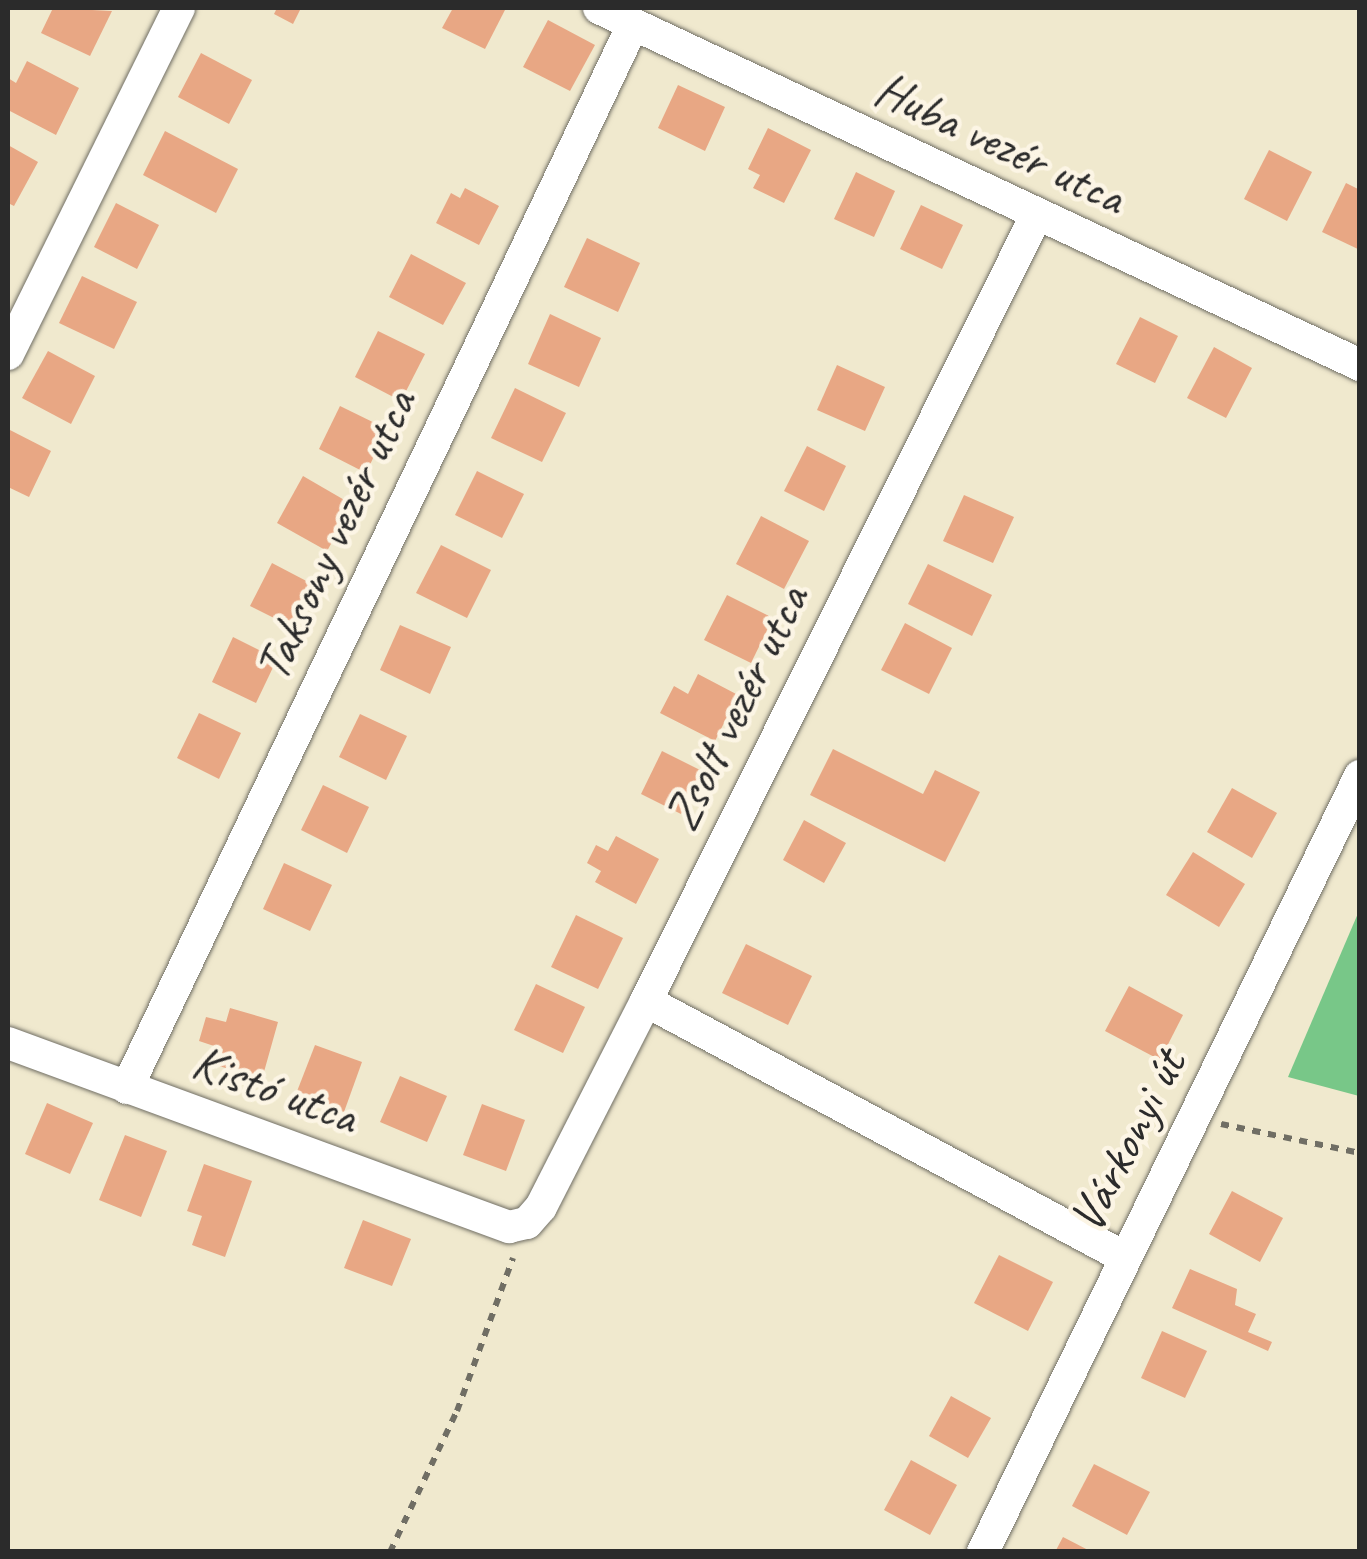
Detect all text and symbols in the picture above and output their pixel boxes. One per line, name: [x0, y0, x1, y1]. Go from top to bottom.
street label: Huba vezér utca: [866, 59, 1134, 227]
street label: Taksony vezér utca: [242, 381, 428, 689]
street label: Zsolt vezér utca: [651, 576, 821, 840]
street label: Kistó utca: [185, 1032, 365, 1146]
street label: Várkonyi út: [1056, 1040, 1198, 1242]

